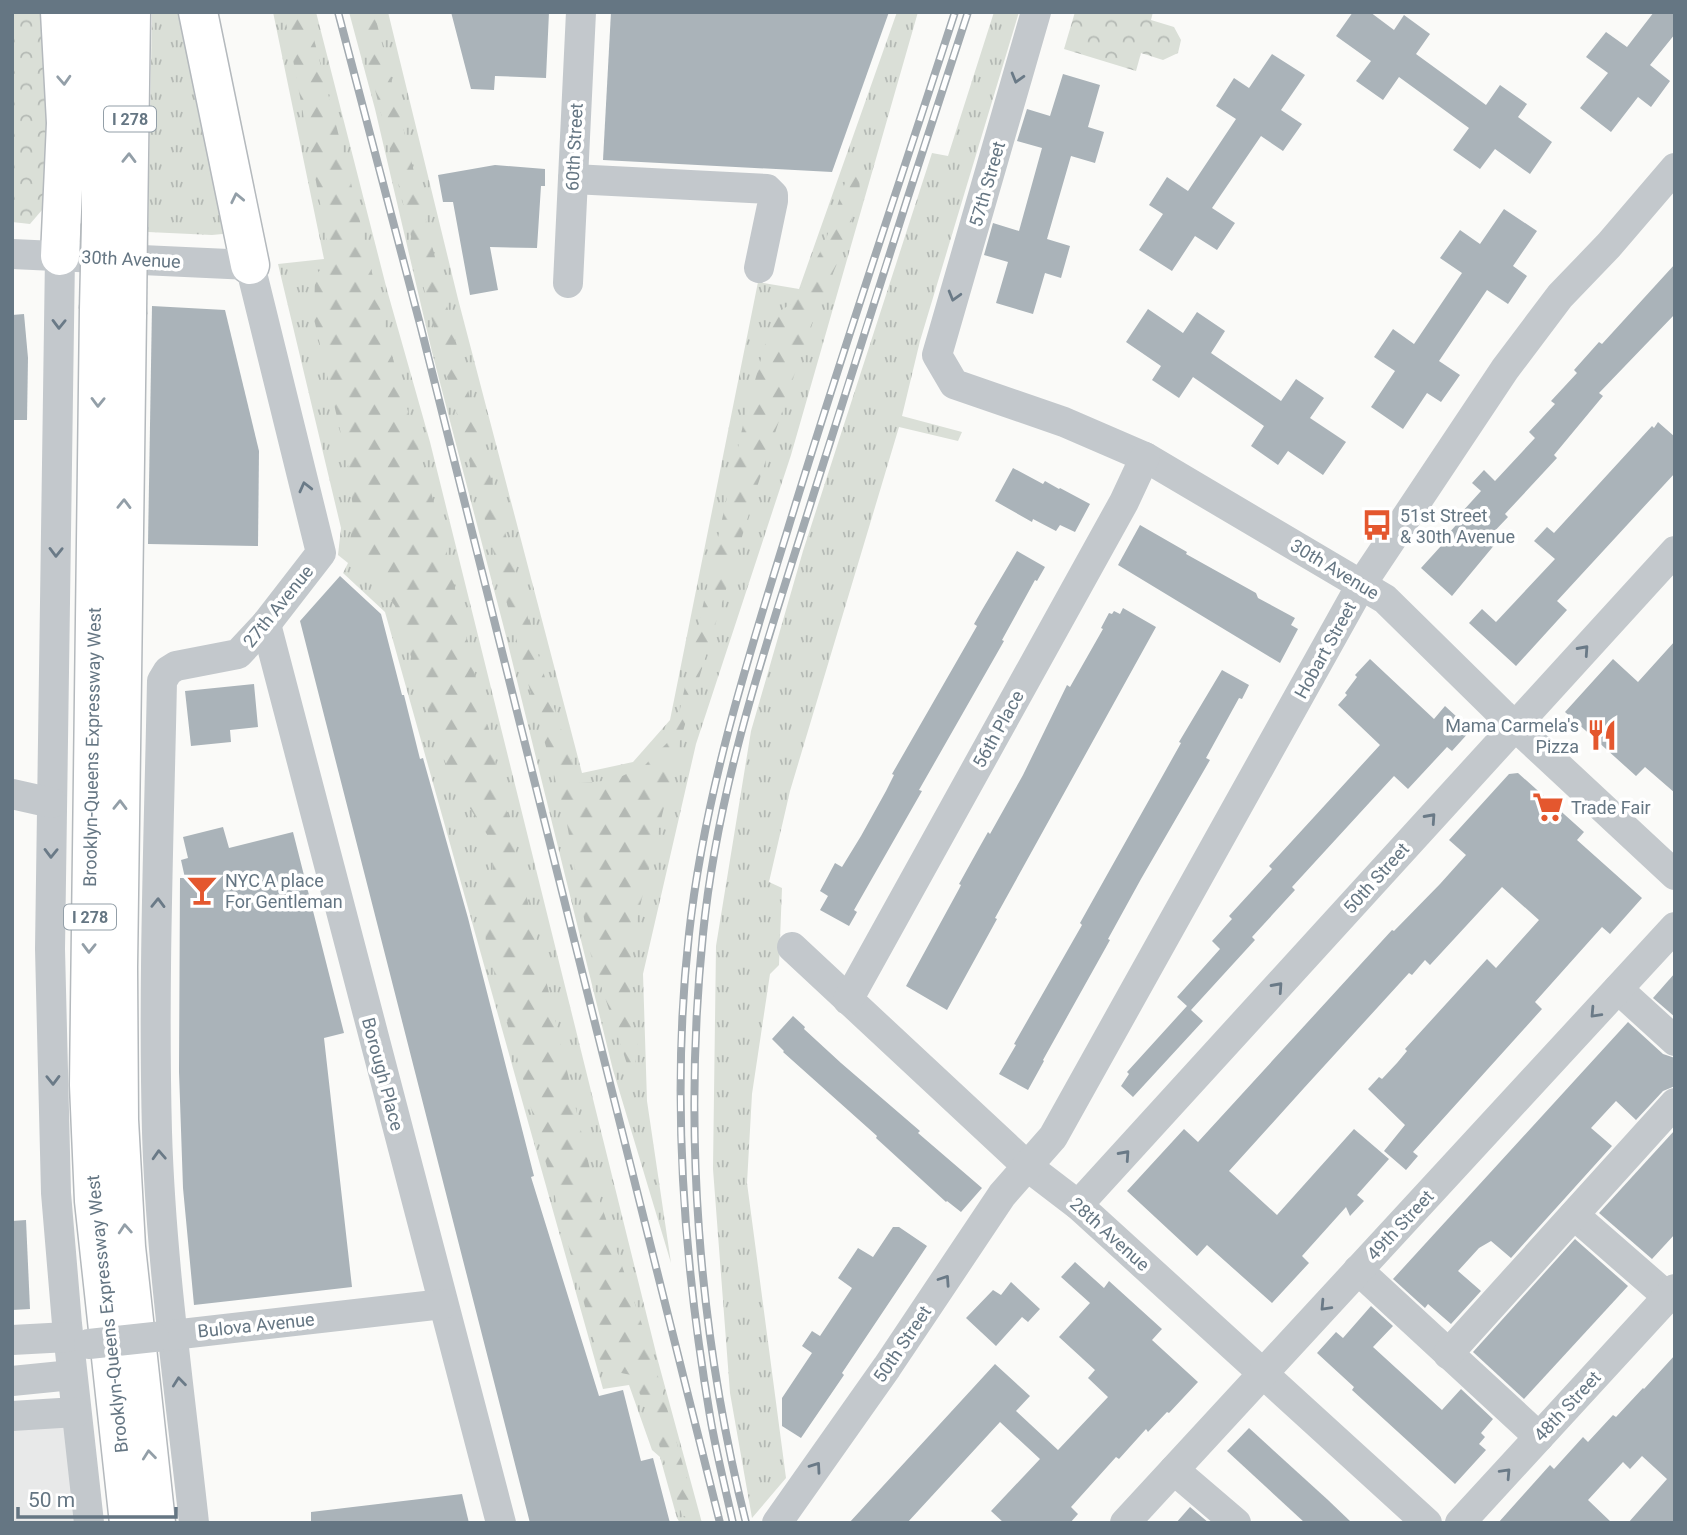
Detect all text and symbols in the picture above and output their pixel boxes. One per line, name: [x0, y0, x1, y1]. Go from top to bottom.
one-way arrow: [1011, 72, 1026, 84]
one-way arrow: [56, 75, 71, 86]
street label: 60th Street: [561, 102, 587, 191]
road number: I 278: [104, 106, 156, 132]
street label: 57th Street: [965, 139, 1009, 229]
one-way arrow: [121, 153, 137, 163]
one-way arrow: [230, 192, 245, 204]
street label: 30th Avenue: [81, 246, 181, 272]
one-way arrow: [948, 290, 963, 302]
one-way arrow: [51, 319, 67, 330]
one-way arrow: [90, 397, 105, 408]
one-way arrow: [299, 481, 313, 493]
one-way arrow: [116, 499, 132, 509]
place label: 51st Street & 30th Avenue: [1400, 505, 1515, 547]
bus stop icon: 51st Street & 30th Avenue: [1360, 508, 1394, 542]
street label: 30th Avenue: [1287, 534, 1383, 604]
one-way arrow: [48, 546, 63, 557]
street label: 27th Avenue: [239, 561, 317, 651]
street label: Hobart Street: [1290, 598, 1360, 702]
street label: Brooklyn-Queens Expressway West: [79, 607, 105, 887]
one-way arrow: [1576, 645, 1588, 658]
street label: 56th Place: [968, 687, 1028, 771]
place label: Mama Carmela's Pizza: [1445, 715, 1579, 757]
restaurant icon: Mama Carmela's Pizza: [1585, 718, 1619, 752]
supermarket icon: Trade Fair: [1531, 790, 1565, 824]
place label: Trade Fair: [1571, 797, 1651, 818]
one-way arrow: [112, 800, 128, 810]
one-way arrow: [1422, 813, 1435, 826]
street label: 50th Street: [1339, 838, 1413, 918]
one-way arrow: [44, 847, 59, 858]
place label: NYC A place For Gentleman: [225, 870, 343, 912]
bar icon: NYC A place For Gentleman: [185, 873, 219, 907]
one-way arrow: [150, 898, 166, 908]
road number: I 278: [64, 904, 116, 930]
one-way arrow: [82, 943, 97, 954]
one-way arrow: [1269, 982, 1282, 995]
one-way arrow: [1591, 1005, 1604, 1018]
street label: Borough Place: [358, 1015, 408, 1133]
one-way arrow: [46, 1075, 61, 1086]
one-way arrow: [151, 1150, 166, 1161]
one-way arrow: [1116, 1150, 1129, 1163]
street label: Brooklyn-Queens Expressway West: [82, 1174, 132, 1454]
street label: 49th Street: [1362, 1186, 1438, 1264]
street label: 28th Avenue: [1066, 1193, 1154, 1275]
one-way arrow: [118, 1223, 133, 1234]
one-way arrow: [937, 1274, 950, 1287]
one-way arrow: [1320, 1298, 1333, 1311]
street label: 50th Street: [869, 1302, 935, 1386]
street label: Bulova Avenue: [197, 1308, 315, 1342]
street label: 48th Street: [1529, 1367, 1605, 1445]
one-way arrow: [171, 1376, 186, 1388]
one-way arrow: [141, 1449, 156, 1461]
one-way arrow: [808, 1462, 820, 1475]
one-way arrow: [1498, 1468, 1510, 1481]
scale bar: [18, 1476, 175, 1520]
text: 50 m: [28, 1488, 75, 1512]

